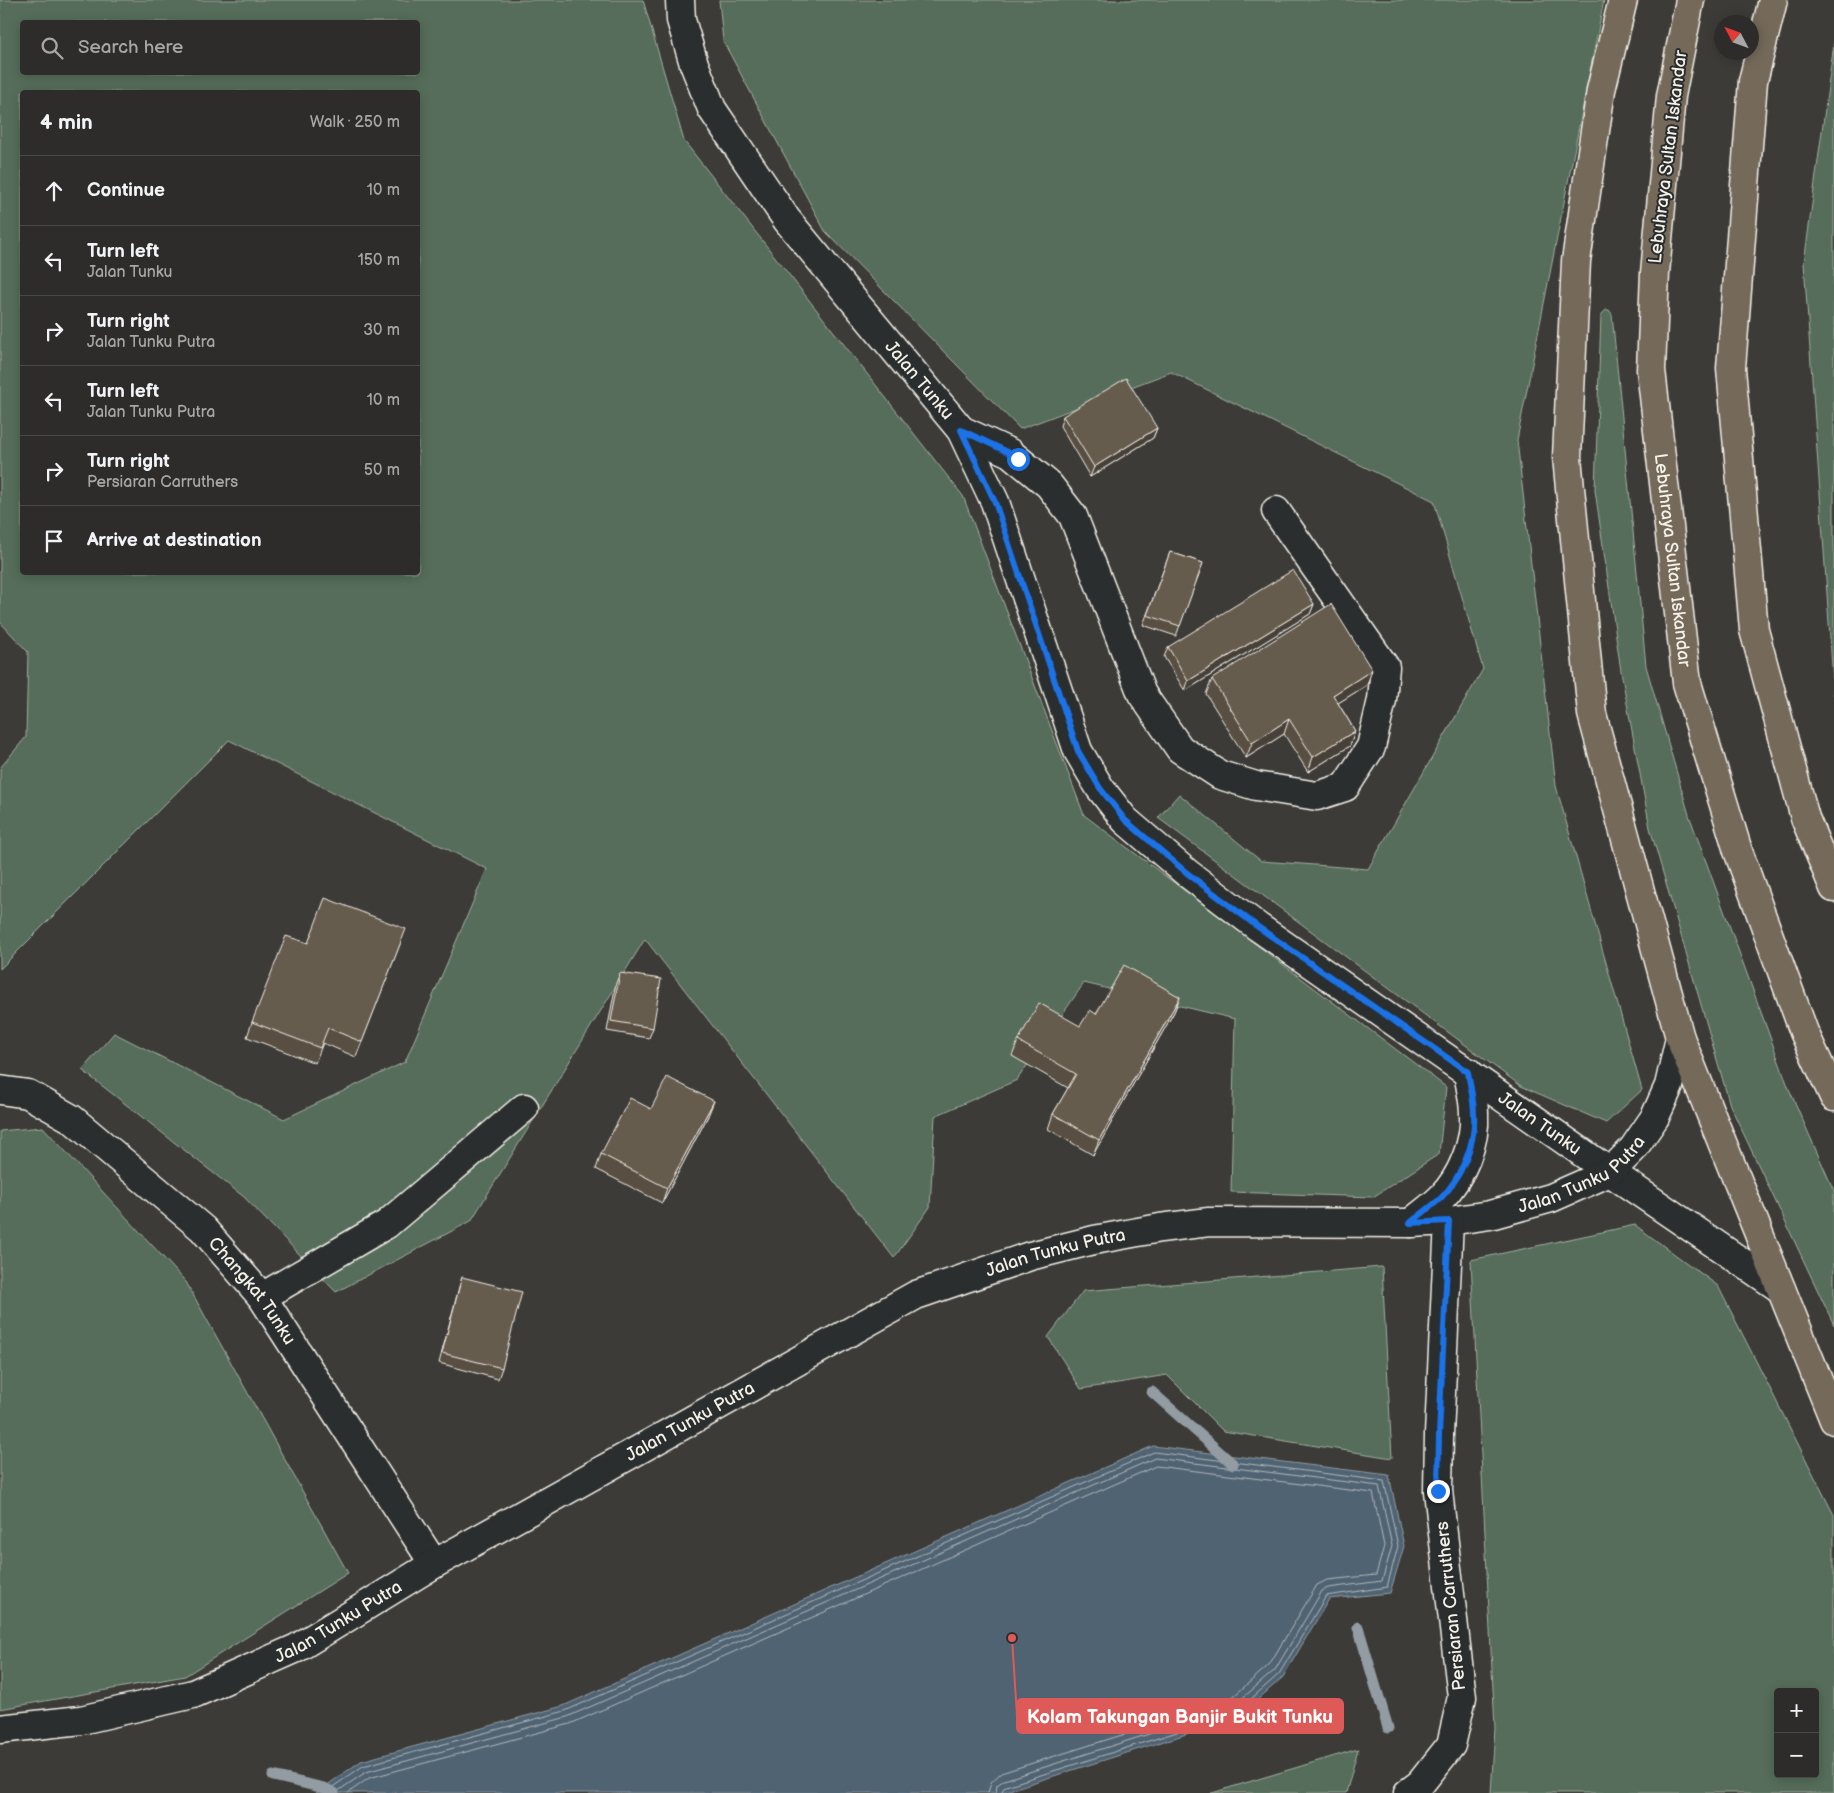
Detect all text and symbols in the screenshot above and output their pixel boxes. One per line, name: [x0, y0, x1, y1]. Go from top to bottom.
north arrow: [1714, 15, 1759, 60]
search box: [20, 20, 420, 75]
icon: search: [38, 34, 66, 62]
text: Search here: [78, 36, 183, 59]
street label: Lebuhraya Sultan Iskandar: [1645, 49, 1692, 265]
text: 4 min: [40, 110, 93, 135]
text: Walk · 250 m: [310, 113, 400, 132]
icon: ahead: [40, 177, 68, 205]
text: Continue: [87, 179, 165, 202]
text: 10 m: [367, 181, 400, 200]
text: Turn left: [87, 240, 159, 263]
icon: left: [40, 247, 68, 275]
text: 150 m: [358, 251, 400, 270]
text: Jalan Tunku: [87, 263, 172, 282]
text: Turn right: [87, 310, 170, 333]
icon: right: [40, 317, 68, 345]
text: 30 m: [363, 321, 400, 340]
text: Jalan Tunku Putra: [87, 333, 215, 352]
street label: Jalan Tunku: [881, 336, 958, 424]
text: Turn left: [87, 380, 159, 403]
icon: left: [40, 387, 68, 415]
text: 10 m: [367, 391, 400, 410]
text: Jalan Tunku Putra: [87, 403, 215, 422]
route start: [1007, 448, 1030, 471]
text: Turn right: [87, 450, 170, 473]
street label: Lebuhraya Sultan Iskandar: [1650, 452, 1696, 668]
icon: right: [40, 457, 68, 485]
text: 50 m: [364, 461, 400, 480]
text: Persiaran Carruthers: [87, 473, 238, 492]
icon: arrive: [40, 527, 68, 555]
text: Arrive at destination: [87, 529, 262, 552]
street label: Jalan Tunku: [1494, 1087, 1585, 1159]
street label: Jalan Tunku Putra: [1516, 1132, 1649, 1217]
street label: Jalan Tunku Putra: [983, 1224, 1127, 1281]
street label: Changkat Tunku: [204, 1233, 300, 1348]
street label: Jalan Tunku Putra: [622, 1377, 758, 1466]
route end: [1427, 1480, 1450, 1503]
street label: Persiaran Carruthers: [1432, 1520, 1470, 1692]
street label: Jalan Tunku Putra: [271, 1576, 406, 1667]
map controls: [1774, 1688, 1819, 1778]
button: +: [1774, 1688, 1819, 1733]
callout: Kolam Takungan Banjir Bukit Tunku: [1017, 1699, 1343, 1733]
text: Kolam Takungan Banjir Bukit Tunku: [1027, 1706, 1333, 1729]
button: −: [1774, 1733, 1819, 1778]

